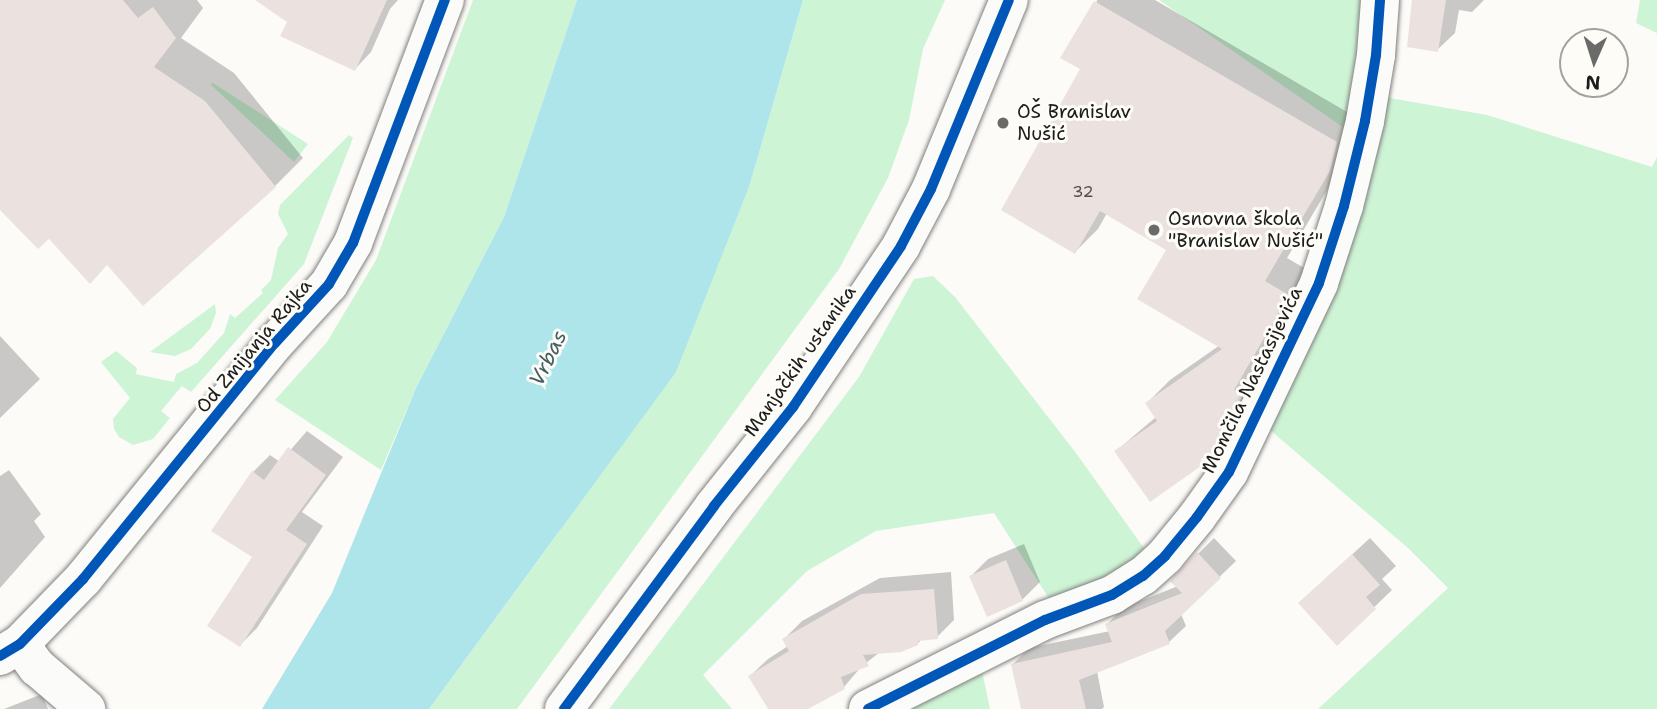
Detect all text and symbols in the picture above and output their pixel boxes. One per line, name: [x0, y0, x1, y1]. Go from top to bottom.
north arrow: [1559, 28, 1629, 98]
text: N: [1585, 70, 1601, 95]
place label: OŠ Branislav Nušić: [1017, 101, 1131, 145]
marker: OŠ Branislav Nušić: [995, 115, 1011, 131]
house number: 32: [1072, 182, 1094, 202]
place label: Osnovna škola "Branislav Nušić": [1168, 208, 1323, 252]
marker: Osnovna škola "Branislav Nušić": [1146, 222, 1162, 238]
street label: Od Zmijanja Rajka: [191, 274, 317, 418]
street label: Manjačkih ustanika: [739, 281, 861, 441]
street label: Momčila Nastasijevića: [1197, 283, 1307, 477]
water label: Vrbas: [524, 326, 572, 390]

